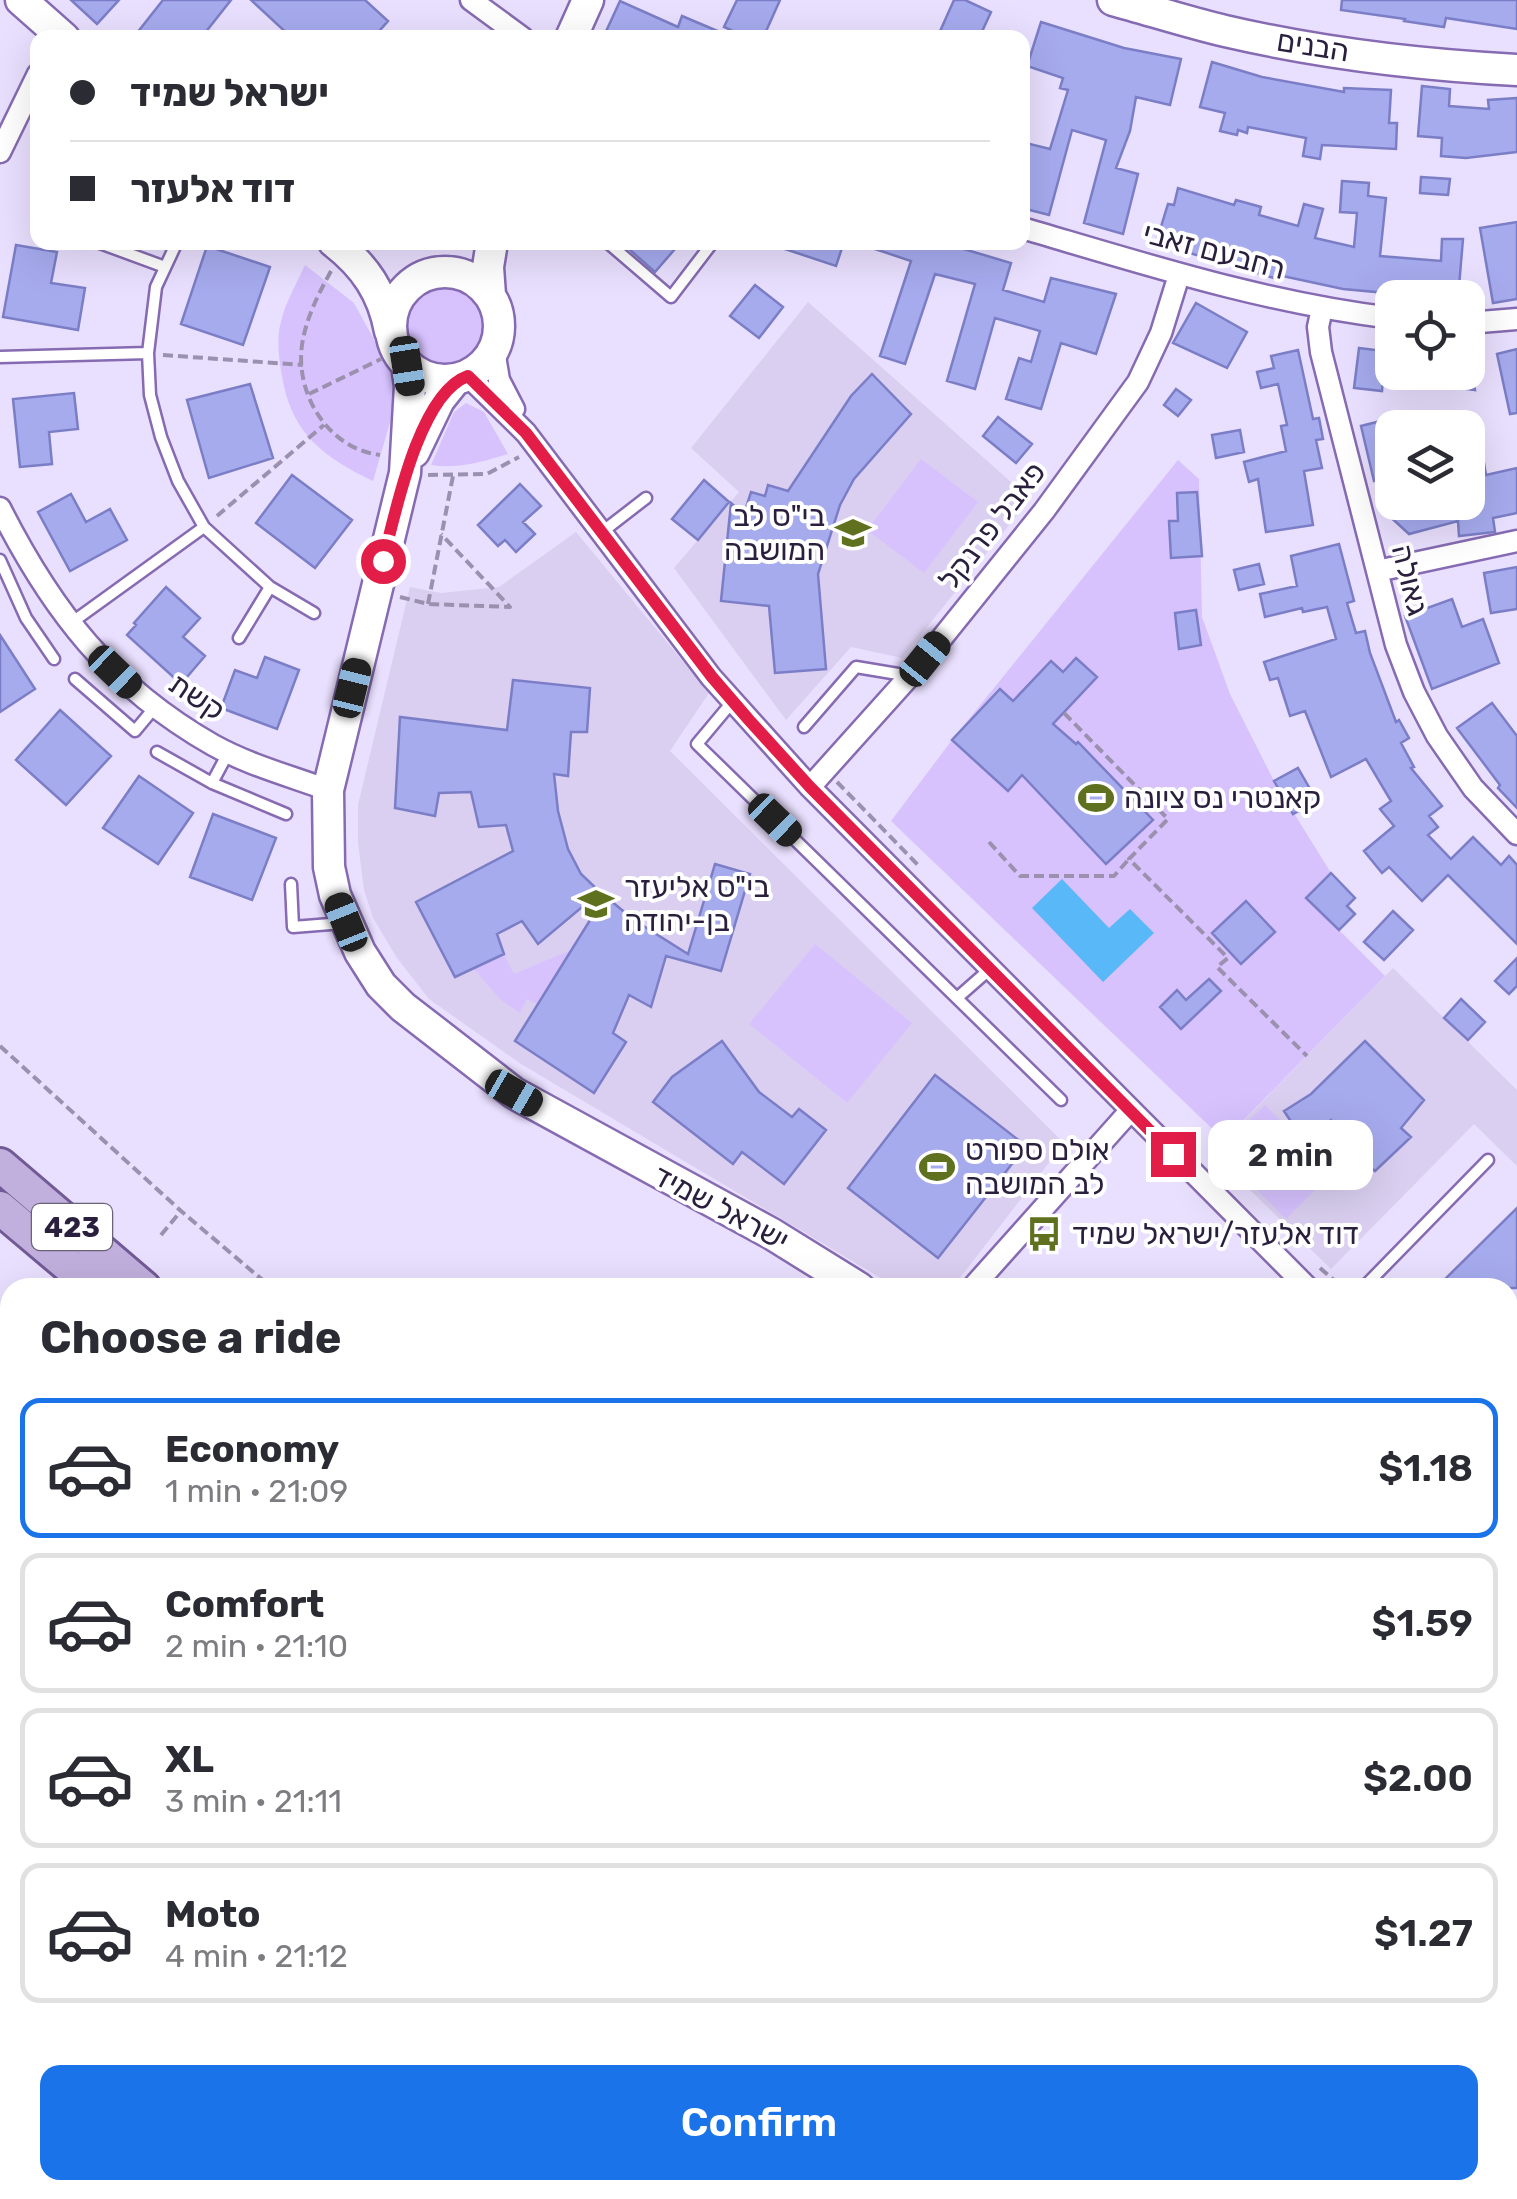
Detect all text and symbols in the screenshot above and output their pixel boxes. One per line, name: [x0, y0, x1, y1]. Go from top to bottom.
street label: הבנים: [1274, 23, 1352, 69]
text: ישראל שמיד: [130, 70, 329, 116]
text: דוד אלעזר: [130, 166, 295, 212]
street label: רחבעם זאבי: [1139, 215, 1289, 287]
map controls: [1375, 280, 1485, 520]
button: locate: [1375, 280, 1485, 390]
car: [387, 334, 427, 398]
button: layers: [1375, 410, 1485, 520]
street label: פאבל פרנקל: [931, 455, 1053, 597]
place label: בי"ס לב המושבה: [724, 498, 825, 568]
school or university icon: בי"ס לב המושבה: [834, 514, 872, 552]
route start: [361, 539, 406, 584]
street label: גאולה: [1384, 541, 1436, 619]
car: [894, 626, 956, 692]
car: [83, 640, 147, 704]
car: [330, 655, 374, 721]
street label: קשת: [162, 665, 232, 729]
sports icon: קאנטרי נס ציונה: [1077, 779, 1115, 817]
place label: קאנטרי נס ציונה: [1124, 780, 1322, 816]
car: [743, 788, 807, 852]
place label: בי"ס אליעזר בן-יהודה: [624, 869, 770, 939]
school or university icon: בי"ס אליעזר בן-יהודה: [577, 885, 615, 923]
car: [321, 889, 371, 955]
car: [481, 1065, 547, 1121]
callout: 2 min: [1208, 1119, 1373, 1189]
place label: אולם ספורט לב המושבה: [965, 1132, 1109, 1202]
route end: [1151, 1132, 1196, 1177]
text: 2 min: [1248, 1136, 1333, 1174]
sports icon: אולם ספורט לב המושבה: [918, 1148, 956, 1186]
street label: ישראל שמיד: [647, 1157, 795, 1259]
road number: 423: [32, 1204, 112, 1250]
bus stop icon: דוד אלעזר/ישראל שמיד: [1025, 1215, 1063, 1253]
place label: דוד אלעזר/ישראל שמיד: [1072, 1216, 1359, 1252]
text: Choose a ride: [40, 1311, 342, 1364]
icon: car: [45, 1423, 135, 1513]
text: Economy: [165, 1426, 339, 1472]
text: $1.18: [1378, 1445, 1473, 1491]
text: 1 min · 21:09: [165, 1472, 348, 1510]
icon: car: [45, 1578, 135, 1668]
text: Comfort: [165, 1581, 324, 1627]
text: $1.59: [1372, 1600, 1473, 1646]
text: 2 min · 21:10: [165, 1627, 348, 1665]
icon: car: [45, 1733, 135, 1823]
text: XL: [165, 1736, 214, 1782]
text: $2.00: [1363, 1755, 1473, 1801]
text: 3 min · 21:11: [165, 1782, 342, 1820]
icon: car: [45, 1888, 135, 1978]
text: Moto: [165, 1891, 261, 1937]
text: $1.27: [1374, 1910, 1473, 1956]
text: 4 min · 21:12: [165, 1937, 348, 1975]
button: Confirm: [40, 2065, 1478, 2180]

